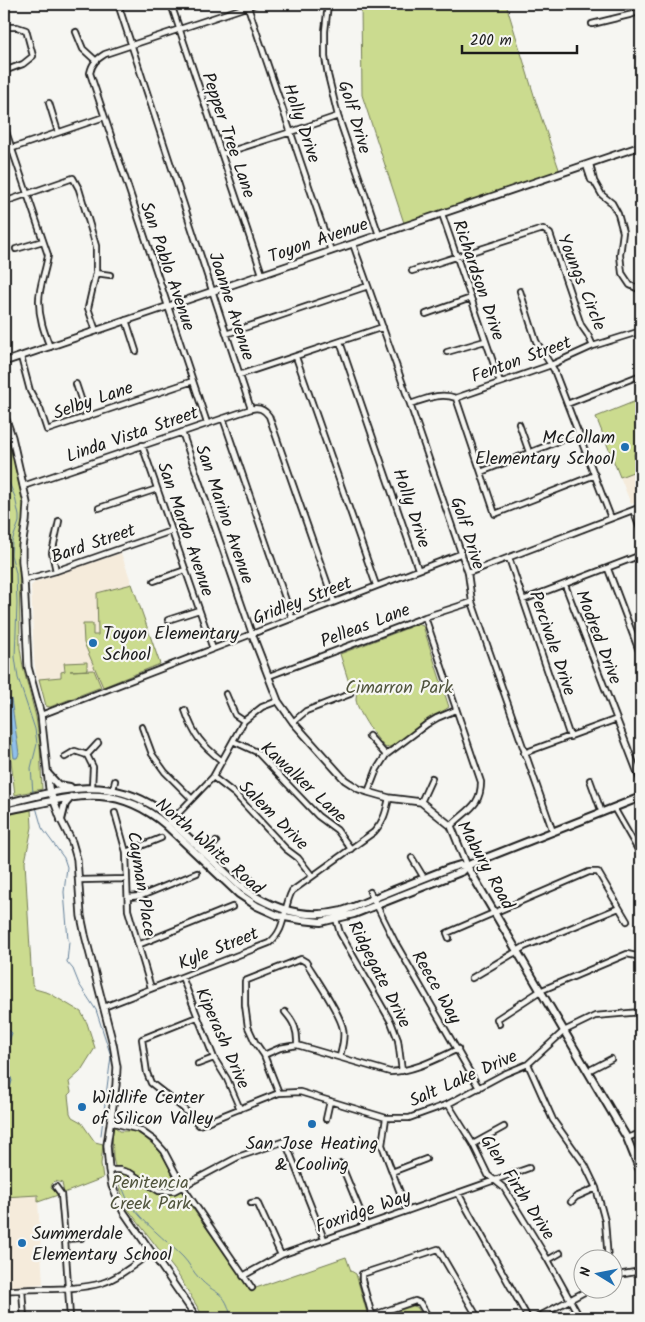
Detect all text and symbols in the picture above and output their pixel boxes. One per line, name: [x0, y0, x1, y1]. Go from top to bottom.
scale bar: [462, 22, 578, 54]
text: 200 m: [470, 29, 512, 53]
street label: Pepper Tree Lane: [192, 69, 263, 202]
street label: Golf Drive: [329, 77, 378, 158]
street label: Holly Drive: [273, 80, 328, 167]
street label: San Pablo Avenue: [131, 198, 202, 335]
street label: Toyon Avenue: [265, 211, 372, 272]
street label: Richardson Drive: [443, 216, 512, 345]
street label: Youngs Circle: [548, 230, 613, 335]
street label: Joanne Avenue: [199, 248, 262, 364]
street label: Fenton Street: [467, 329, 577, 392]
street label: Selby Lane: [49, 374, 138, 429]
street label: Linda Vista Street: [62, 399, 203, 472]
place label: McCollam Elementary School: [475, 424, 616, 474]
street label: San Marino Avenue: [186, 441, 261, 588]
marker: McCollam Elementary School: [619, 441, 631, 453]
street label: San Mardo Avenue: [148, 458, 221, 601]
street label: Holly Drive: [383, 465, 438, 552]
street label: Golf Drive: [441, 493, 492, 574]
street label: Bard Street: [47, 516, 141, 572]
street label: Gridley Street: [249, 569, 357, 634]
street label: Modred Drive: [566, 586, 629, 689]
street label: Percivale Drive: [520, 587, 583, 700]
street label: Pelleas Lane: [316, 596, 415, 657]
place label: Toyon Elementary School: [103, 620, 240, 670]
marker: Toyon Elementary School: [87, 637, 99, 649]
park label: Cimarron Park: [345, 674, 453, 703]
street label: Kawalker Lane: [253, 735, 353, 831]
street label: Salem Drive: [231, 774, 315, 858]
street label: North White Road: [148, 791, 271, 904]
street label: Mabury Road: [448, 816, 522, 917]
street label: Cayman Place: [118, 830, 163, 939]
street label: Ridgegate Drive: [339, 916, 418, 1034]
street label: Kyle Street: [174, 920, 264, 979]
street label: Reece Way: [403, 945, 469, 1031]
street label: Kiperash Drive: [186, 983, 257, 1094]
street label: Salt Lake Drive: [405, 1042, 523, 1116]
place label: Wildlife Center of Silicon Valley: [92, 1084, 214, 1134]
marker: Wildlife Center of Silicon Valley: [76, 1101, 88, 1113]
marker: San Jose Heating & Cooling: [306, 1118, 318, 1130]
street label: Glen Firth Drive: [472, 1129, 562, 1247]
place label: San Jose Heating & Cooling: [246, 1130, 378, 1180]
park label: Penitencia Creek Park: [109, 1169, 191, 1219]
street label: Foxridge Way: [312, 1182, 416, 1242]
place label: Summerdale Elementary School: [32, 1220, 173, 1270]
marker: Summerdale Elementary School: [16, 1237, 28, 1249]
north arrow: [572, 1250, 622, 1300]
text: N: [575, 1265, 598, 1278]

